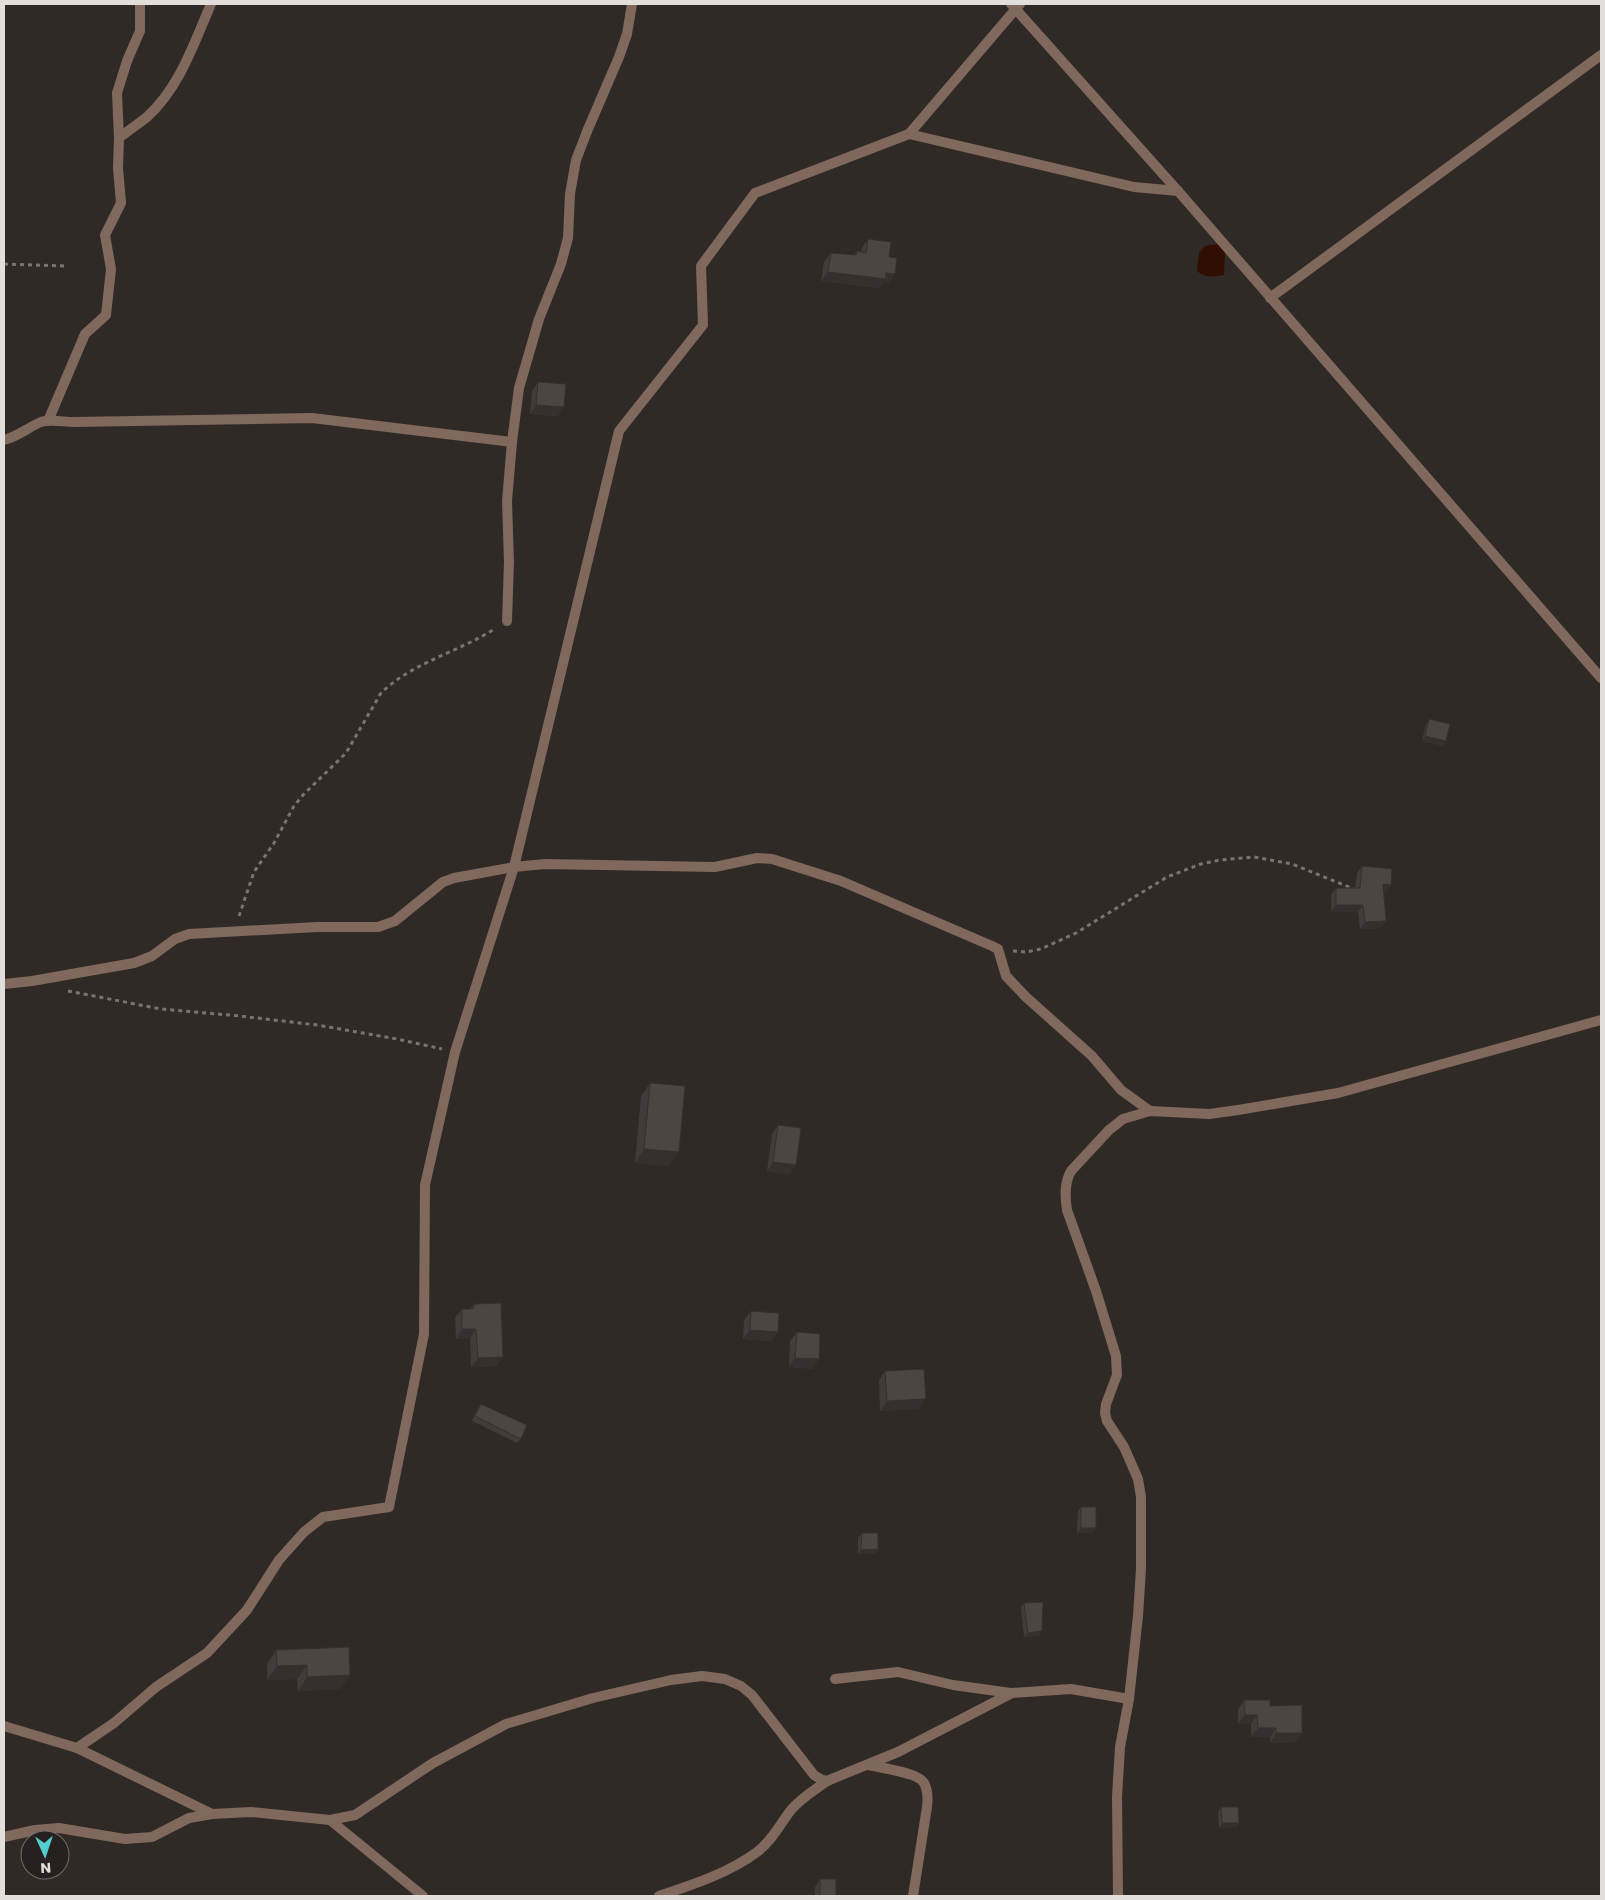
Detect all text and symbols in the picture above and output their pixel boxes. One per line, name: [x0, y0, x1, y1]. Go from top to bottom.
north arrow: [20, 1830, 70, 1880]
text: N: [40, 1858, 51, 1878]

